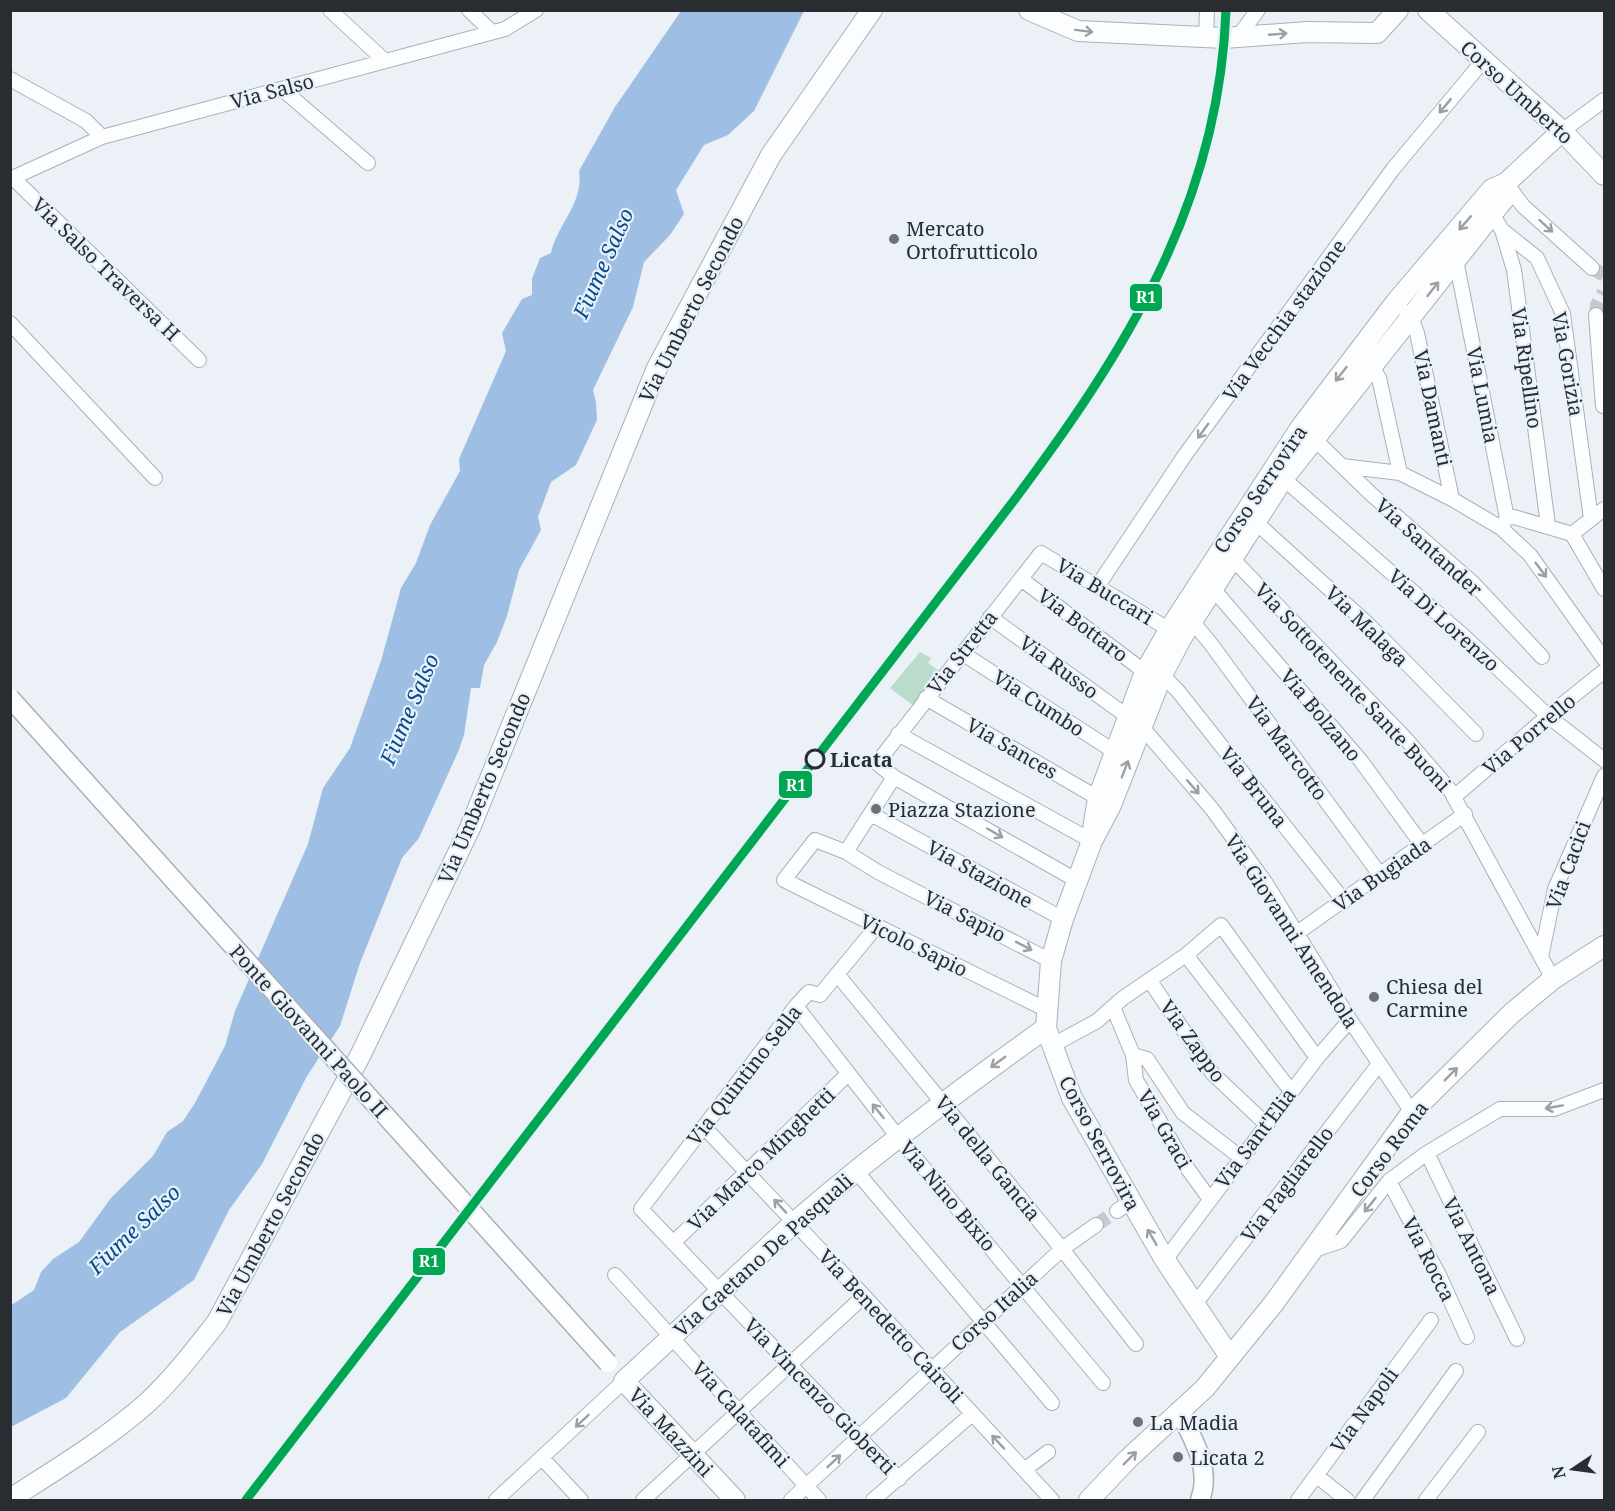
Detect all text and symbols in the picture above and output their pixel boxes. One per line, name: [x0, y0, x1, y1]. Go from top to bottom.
one-way arrow: [1073, 25, 1093, 36]
one-way arrow: [1267, 28, 1287, 39]
street label: Corso Umberto: [1455, 34, 1579, 150]
street label: Via Salso: [227, 67, 317, 115]
one-way arrow: [1439, 98, 1452, 114]
street label: Via Salso Traversa H: [26, 191, 186, 347]
water label: Fiume Salso: [566, 204, 640, 323]
street label: Via Umberto Secondo: [632, 211, 750, 407]
place label: Mercato Ortofrutticolo: [906, 215, 1038, 265]
one-way arrow: [1458, 215, 1471, 231]
one-way arrow: [1538, 219, 1553, 233]
marker: Mercato Ortofrutticolo: [887, 232, 901, 246]
street label: Via Vecchia stazione: [1216, 234, 1352, 406]
one-way arrow: [1427, 282, 1440, 298]
line badge: R1: [1129, 283, 1163, 312]
text: R1: [1136, 286, 1156, 308]
street label: Via Ripellino: [1505, 306, 1549, 430]
street label: Via Gorizia: [1546, 310, 1590, 418]
street label: Via Lumia: [1460, 344, 1506, 446]
street label: Via Damanti: [1407, 347, 1459, 469]
one-way arrow: [1335, 366, 1348, 382]
street label: Corso Serrovira: [1207, 420, 1313, 558]
one-way arrow: [1197, 422, 1210, 438]
street label: Via Santander: [1370, 492, 1489, 603]
street label: Via Buccari: [1051, 551, 1159, 631]
one-way arrow: [1535, 562, 1548, 578]
street label: Via Di Lorenzo: [1382, 563, 1506, 677]
street label: Via Sottotenente Sante Buoni: [1249, 577, 1457, 798]
street label: Via Malaga: [1320, 580, 1414, 672]
street label: Via Bottaro: [1032, 582, 1134, 668]
street label: Via Stretta: [921, 604, 1003, 700]
street label: Via Russo: [1014, 629, 1104, 705]
water label: Fiume Salso: [373, 649, 445, 770]
street label: Via Cumbo: [988, 663, 1090, 743]
street label: Via Bolzano: [1274, 663, 1368, 767]
street label: Via Porrello: [1477, 687, 1581, 781]
street label: Via Umberto Secondo: [431, 688, 537, 888]
street label: Via Marcotto: [1240, 690, 1334, 806]
street label: Via Sances: [962, 711, 1062, 785]
street label: Via Bruna: [1214, 741, 1294, 833]
place label: Licata: [830, 746, 893, 773]
marker: Licata: [805, 749, 825, 769]
one-way arrow: [1121, 760, 1132, 779]
line badge: R1: [778, 770, 813, 799]
text: R1: [786, 774, 806, 796]
one-way arrow: [1186, 779, 1200, 795]
place label: Piazza Stazione: [888, 796, 1036, 823]
marker: Piazza Stazione: [869, 802, 883, 816]
street label: Via Cacici: [1540, 816, 1597, 913]
one-way arrow: [986, 828, 1003, 840]
street label: Via Giovanni Amendola: [1219, 829, 1365, 1033]
street label: Via Bugiada: [1328, 830, 1436, 918]
street label: Via Stazione: [922, 834, 1038, 914]
street label: Via Sapio: [919, 884, 1011, 948]
street label: Vicolo Sapio: [856, 907, 972, 983]
street label: Ponte Giovanni Paolo II: [224, 939, 394, 1123]
one-way arrow: [1014, 941, 1032, 953]
place label: Chiesa del Carmine: [1386, 973, 1483, 1023]
marker: Chiesa del Carmine: [1367, 990, 1381, 1004]
street label: Via Zappo: [1154, 994, 1232, 1088]
street label: Via Quintino Sella: [681, 999, 807, 1151]
one-way arrow: [991, 1056, 1007, 1068]
one-way arrow: [1443, 1066, 1458, 1081]
street label: Corso Serrovira: [1053, 1071, 1147, 1215]
street label: Via Marco Minghetti: [681, 1081, 841, 1236]
street label: Via Sant'Elia: [1208, 1082, 1302, 1194]
street label: Via Graci: [1132, 1085, 1199, 1174]
street label: Via della Gancia: [929, 1090, 1047, 1226]
street label: Corso Roma: [1344, 1095, 1434, 1203]
one-way arrow: [1544, 1102, 1564, 1113]
one-way arrow: [871, 1104, 884, 1120]
street label: Via Pagliarello: [1235, 1121, 1339, 1247]
street label: Via Umberto Secondo: [210, 1127, 330, 1321]
street label: Via Nino Bixio: [894, 1135, 1002, 1257]
street label: Via Gaetano De Pasquali: [668, 1167, 859, 1343]
water label: Fiume Salso: [81, 1178, 186, 1281]
street label: Via Antona: [1437, 1192, 1507, 1300]
one-way arrow: [1363, 1197, 1376, 1213]
one-way arrow: [773, 1199, 787, 1214]
street label: Via Rocca: [1396, 1212, 1462, 1306]
one-way arrow: [1146, 1229, 1157, 1247]
street label: Via Benedetto Cairoli: [813, 1243, 970, 1409]
line badge: R1: [412, 1247, 446, 1276]
text: R1: [419, 1250, 439, 1272]
street label: Corso Italia: [945, 1265, 1043, 1357]
street label: Via Vincenzo Gioberti: [738, 1312, 902, 1480]
street label: Via Calatafimi: [686, 1355, 796, 1473]
street label: Via Napoli: [1324, 1361, 1404, 1458]
street label: Via Mazzini: [623, 1382, 720, 1483]
place label: La Madia: [1150, 1409, 1239, 1436]
one-way arrow: [574, 1414, 589, 1428]
marker: La Madia: [1131, 1415, 1145, 1429]
one-way arrow: [991, 1435, 1005, 1450]
north arrow: [1543, 1439, 1603, 1499]
place label: Licata 2: [1190, 1444, 1265, 1471]
marker: Licata 2: [1171, 1450, 1185, 1464]
one-way arrow: [1122, 1451, 1137, 1465]
one-way arrow: [826, 1454, 841, 1468]
text: N: [1546, 1463, 1571, 1481]

